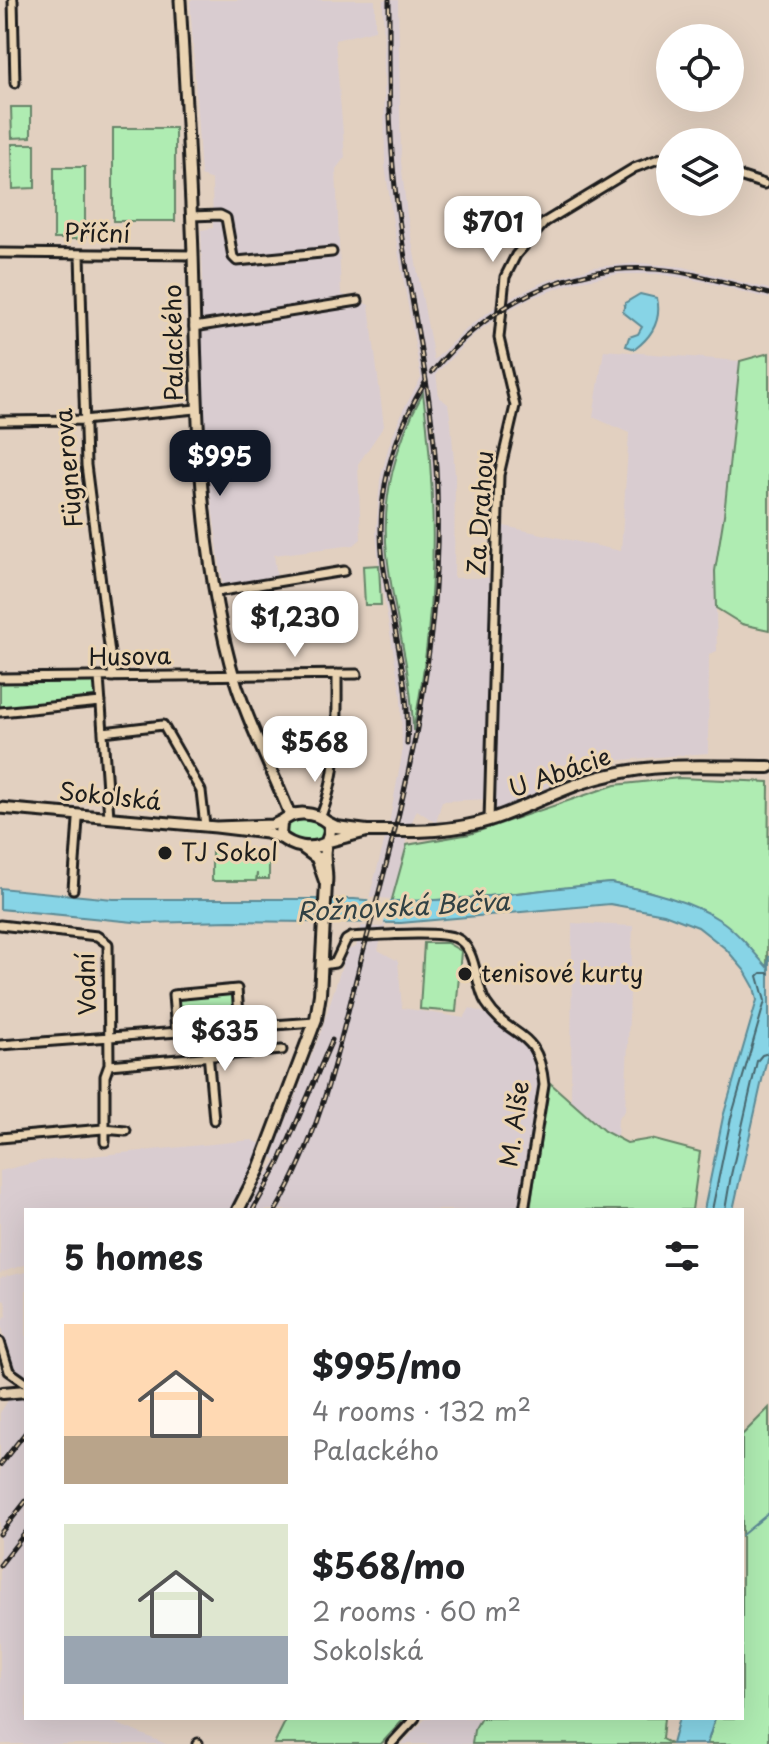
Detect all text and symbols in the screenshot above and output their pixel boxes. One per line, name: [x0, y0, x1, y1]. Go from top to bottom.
map controls: [656, 24, 744, 216]
button: locate: [656, 24, 744, 112]
button: layers: [656, 128, 744, 216]
pin: $701: [446, 196, 540, 264]
text: $701: [462, 202, 524, 241]
street label: Příční: [64, 213, 131, 251]
street label: Palackého: [153, 284, 191, 402]
street label: Fügnerova: [44, 407, 90, 529]
pin: $995: [173, 430, 267, 498]
text: $995: [188, 436, 252, 475]
street label: Za Drahou: [457, 449, 501, 576]
pin: $1,230: [230, 591, 360, 659]
text: $1,230: [250, 597, 340, 636]
street label: Husova: [88, 636, 172, 674]
pin: $568: [268, 716, 362, 784]
text: $568: [281, 722, 349, 761]
street label: U Abácie: [503, 737, 615, 805]
street label: Sokolská: [57, 772, 163, 818]
place label: TJ Sokol: [181, 833, 278, 869]
marker: TJ Sokol: [156, 844, 174, 862]
water label: Rožnovská Bečva: [295, 880, 511, 931]
street label: Vodní: [66, 952, 104, 1016]
place label: tenisové kurty: [481, 954, 643, 990]
marker: tenisové kurty: [456, 965, 474, 983]
pin: $635: [178, 1005, 272, 1073]
text: $635: [191, 1011, 259, 1050]
street label: M. Alše: [489, 1078, 537, 1169]
text: 5 homes: [64, 1230, 203, 1282]
icon: filters: [660, 1234, 704, 1278]
text: $995/mo: [312, 1339, 461, 1391]
icon: home: [128, 1356, 224, 1452]
text: 4 rooms · 132 m²: [312, 1391, 531, 1430]
text: Palackého: [312, 1430, 439, 1469]
text: $568/mo: [312, 1539, 465, 1591]
icon: home: [128, 1556, 224, 1652]
text: 2 rooms · 60 m²: [312, 1591, 521, 1630]
text: Sokolská: [312, 1630, 423, 1669]

